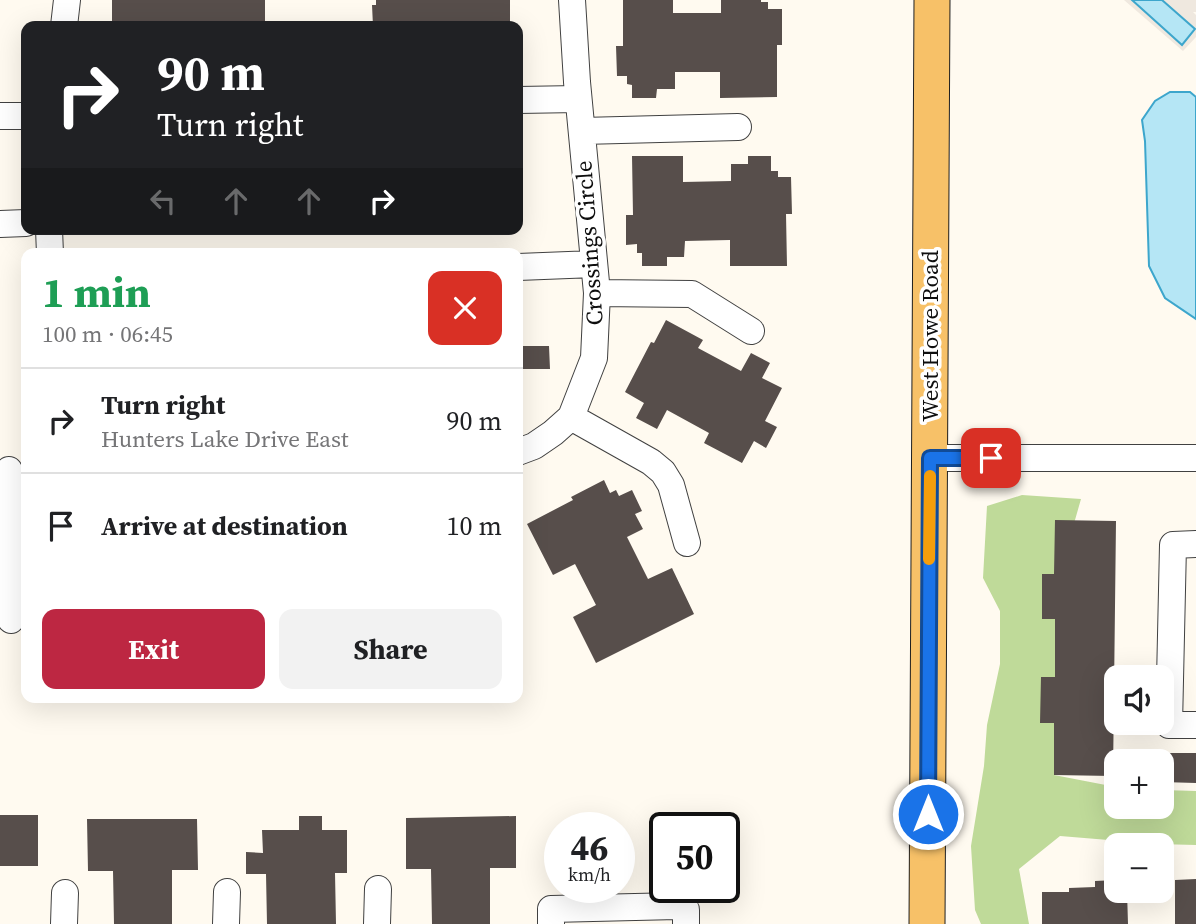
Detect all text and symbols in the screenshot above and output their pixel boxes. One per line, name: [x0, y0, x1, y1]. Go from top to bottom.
text: 90 m: [157, 39, 265, 106]
icon: right: [42, 49, 133, 140]
text: Turn right: [157, 103, 303, 147]
street label: Crossings Circle: [567, 160, 611, 326]
icon: left: [144, 182, 182, 220]
icon: ahead: [217, 182, 255, 220]
icon: ahead: [290, 182, 328, 220]
icon: right: [363, 182, 401, 220]
street label: West Howe Road: [914, 250, 946, 422]
text: 1 min: [42, 263, 151, 321]
button: close: [428, 271, 502, 345]
text: 100 m · 06:45: [42, 318, 173, 350]
text: Turn right: [101, 387, 225, 423]
icon: right: [42, 402, 80, 440]
text: 90 m: [447, 403, 502, 439]
text: Hunters Lake Drive East: [101, 423, 348, 455]
pin: [961, 428, 1021, 488]
icon: arrive: [972, 439, 1010, 477]
icon: arrive: [42, 507, 80, 545]
text: Arrive at destination: [101, 508, 348, 544]
text: 10 m: [447, 508, 502, 544]
button: Exit: [42, 609, 265, 689]
button: Share: [279, 609, 502, 689]
map controls: [1104, 665, 1174, 903]
button: sound: [1104, 665, 1174, 735]
button: +: [1104, 749, 1174, 819]
position arrow: [891, 777, 965, 851]
speed limit sign: 50: [649, 812, 740, 903]
text: 46: [571, 824, 608, 872]
button: −: [1104, 833, 1174, 903]
text: km/h: [568, 862, 611, 887]

